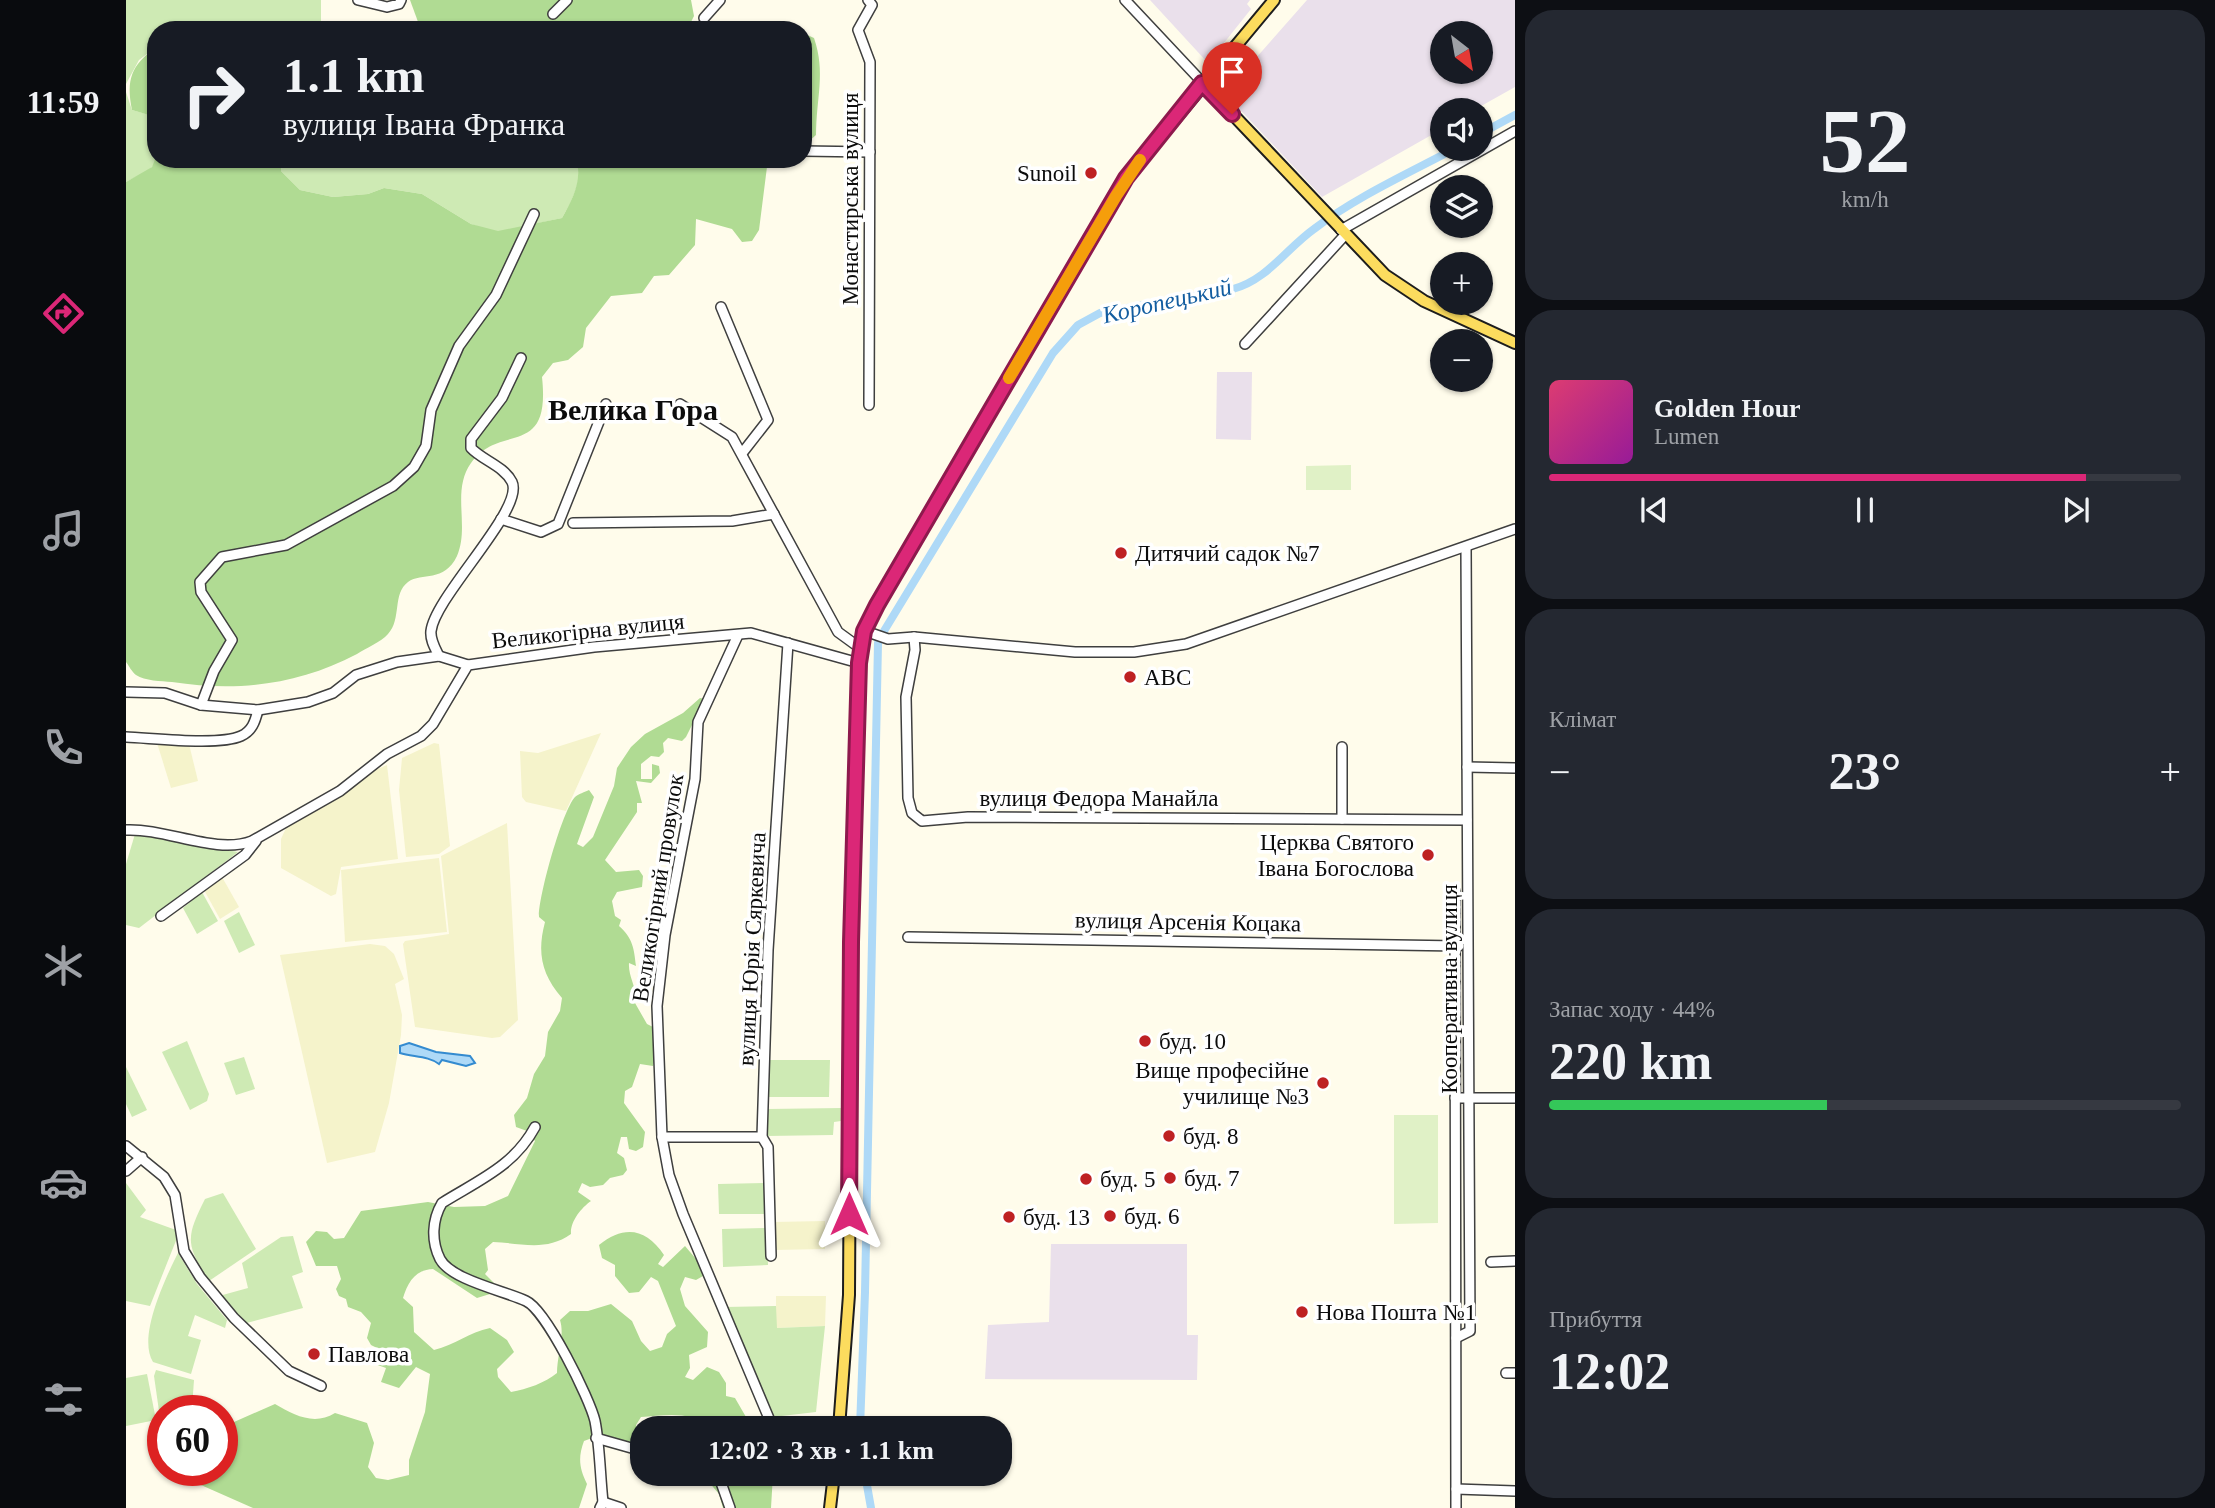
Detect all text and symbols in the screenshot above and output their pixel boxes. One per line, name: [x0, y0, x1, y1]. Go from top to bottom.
north arrow: [1430, 21, 1493, 84]
map controls: [1430, 21, 1493, 392]
pin: [1202, 42, 1262, 114]
text: 1.1 km: [283, 48, 425, 103]
icon: right: [168, 49, 259, 140]
icon: arrive: [1213, 53, 1251, 91]
text: 11:59: [27, 84, 99, 120]
text: 52: [1820, 91, 1911, 192]
street label: Монастирська вулиця: [838, 92, 863, 305]
button: sound: [1430, 98, 1493, 161]
text: вулиця Івана Франка: [283, 106, 565, 142]
place label: Sunoil: [1017, 161, 1077, 186]
marker: Sunoil: [1083, 165, 1099, 181]
button: layers: [1430, 175, 1493, 238]
text: km/h: [1841, 187, 1889, 212]
button: +: [1430, 252, 1493, 315]
water label: Коропецький: [1099, 274, 1234, 329]
icon: directions: [39, 289, 88, 338]
button: −: [1430, 329, 1493, 392]
district label: Велика Гора: [548, 393, 718, 426]
text: Golden Hour: [1654, 394, 1801, 423]
text: Lumen: [1654, 424, 1719, 449]
icon: previous: [1635, 491, 1673, 529]
icon: pause: [1846, 491, 1884, 529]
icon: next: [2057, 491, 2095, 529]
icon: music: [39, 506, 88, 555]
place label: Дитячий садок №7: [1135, 541, 1320, 566]
marker: Дитячий садок №7: [1113, 545, 1129, 561]
street label: Великогірна вулиця: [490, 608, 686, 654]
place label: АВС: [1144, 665, 1191, 690]
marker: АВС: [1122, 669, 1138, 685]
text: Клімат: [1549, 707, 1616, 732]
icon: phone: [39, 723, 88, 772]
text: 23°: [1829, 743, 1901, 800]
text: −: [1549, 751, 1570, 793]
text: +: [2160, 751, 2181, 793]
street label: Великогірний провулок: [628, 771, 689, 1004]
street label: вулиця Федора Манайла: [980, 786, 1218, 811]
place label: Церква Святого Івана Богослова: [1258, 830, 1414, 881]
street label: вулиця Юрія Сяркевича: [733, 831, 771, 1067]
marker: Церква Святого Івана Богослова: [1420, 847, 1436, 863]
street label: Кооперативна вулиця: [1437, 884, 1462, 1094]
street label: вулиця Арсенія Коцака: [1075, 908, 1301, 936]
icon: climate: [39, 941, 88, 990]
text: Запас ходу · 44%: [1549, 997, 1715, 1022]
place label: буд. 10: [1159, 1029, 1226, 1054]
marker: буд. 10: [1137, 1033, 1153, 1049]
text: 220 km: [1549, 1033, 1712, 1090]
place label: Вище професійне училище №3: [1135, 1058, 1309, 1109]
marker: Вище професійне училище №3: [1315, 1075, 1331, 1091]
place label: буд. 8: [1183, 1124, 1239, 1149]
marker: буд. 8: [1161, 1128, 1177, 1144]
icon: car: [39, 1158, 88, 1207]
place label: буд. 7: [1184, 1166, 1240, 1191]
place label: буд. 5: [1100, 1167, 1156, 1192]
marker: буд. 7: [1162, 1170, 1178, 1186]
marker: буд. 5: [1078, 1171, 1094, 1187]
position arrow: [812, 1177, 886, 1251]
place label: буд. 6: [1124, 1204, 1180, 1229]
place label: буд. 13: [1023, 1205, 1090, 1230]
marker: буд. 6: [1102, 1208, 1118, 1224]
marker: буд. 13: [1001, 1209, 1017, 1225]
place label: Нова Пошта №1: [1316, 1300, 1476, 1325]
marker: Нова Пошта №1: [1294, 1304, 1310, 1320]
text: Прибуття: [1549, 1307, 1642, 1332]
place label: Павлова: [328, 1342, 409, 1367]
text: 12:02: [1549, 1343, 1670, 1400]
marker: Павлова: [306, 1346, 322, 1362]
icon: filters: [39, 1375, 88, 1424]
speed limit sign: 60: [147, 1395, 238, 1486]
text: 12:02 · 3 хв · 1.1 km: [708, 1436, 934, 1465]

